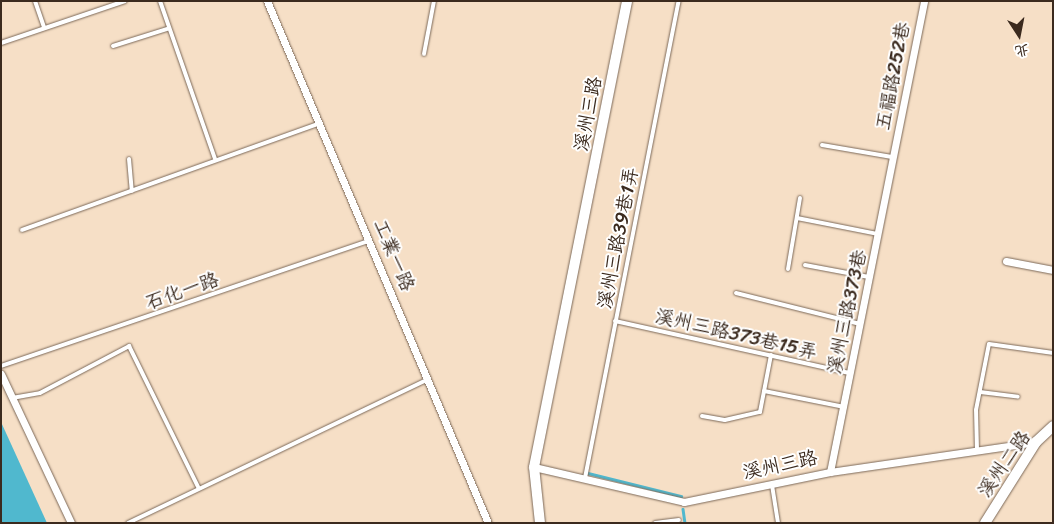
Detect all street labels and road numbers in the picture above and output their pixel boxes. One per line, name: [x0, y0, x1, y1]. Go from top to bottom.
street label: 五福路252巷: [871, 20, 915, 132]
street label: 溪州三路: [570, 75, 606, 153]
street label: 溪州三路39巷1弄: [593, 165, 643, 311]
street label: 工業一路: [369, 216, 419, 294]
street label: 溪州三路373巷: [823, 248, 871, 376]
street label: 石化一路: [142, 268, 222, 314]
street label: 溪州三路373巷15弄: [653, 304, 819, 364]
street label: 溪州二路: [973, 426, 1035, 502]
street label: 溪州三路: [740, 446, 820, 484]

